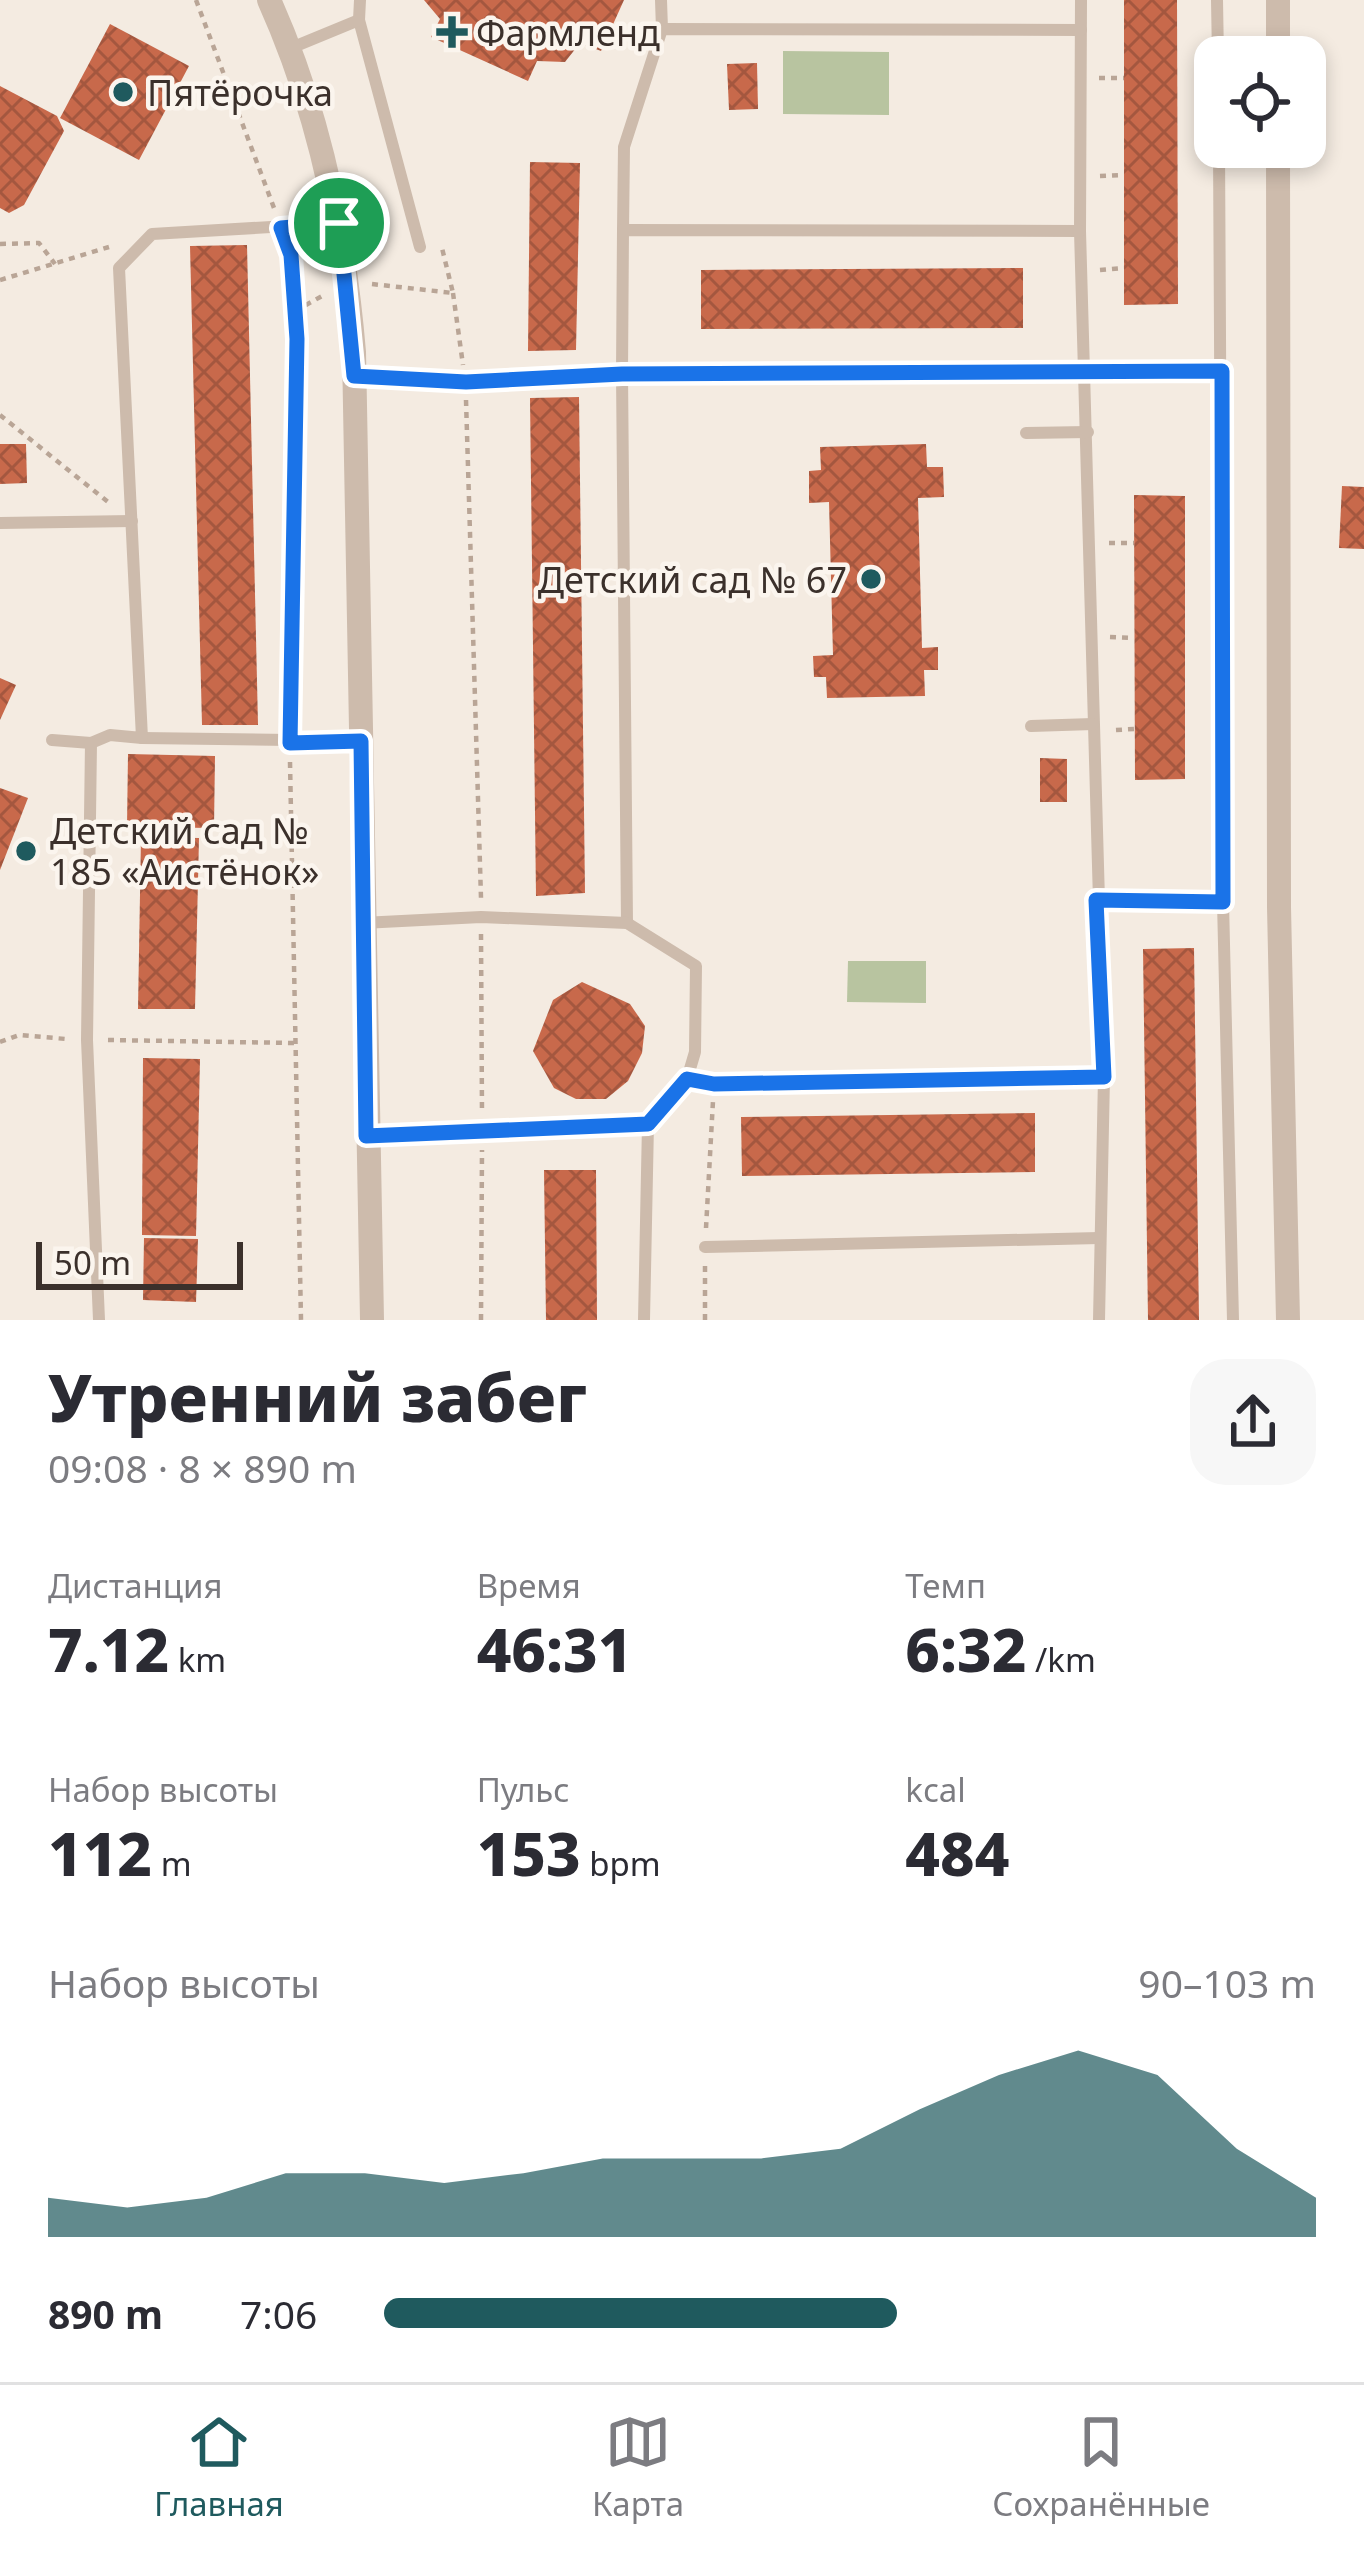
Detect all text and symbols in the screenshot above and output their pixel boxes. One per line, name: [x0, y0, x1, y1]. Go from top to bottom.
place label: Фармленд: [476, 8, 660, 57]
marker: Фармленд: [439, 19, 465, 45]
map controls: [1194, 36, 1326, 168]
button: locate: [1194, 36, 1326, 168]
place label: Пятёрочка: [147, 68, 333, 117]
marker: Пятёрочка: [110, 79, 136, 105]
pin: [288, 172, 390, 274]
icon: arrive: [306, 190, 372, 256]
place label: Детский сад № 67: [538, 555, 847, 604]
marker: Детский сад № 67: [858, 566, 884, 592]
place label: Детский сад № 185 «Аистёнок»: [50, 806, 319, 896]
marker: Детский сад № 185 «Аистёнок»: [13, 838, 39, 864]
scale bar: [36, 1236, 243, 1289]
text: 50 m: [54, 1240, 131, 1285]
text: Утренний забег: [48, 1351, 587, 1441]
button: share: [1190, 1359, 1316, 1485]
text: 09:08 · 8 × 890 m: [48, 1441, 357, 1494]
text: Дистанция: [48, 1563, 223, 1608]
text: Время: [477, 1563, 581, 1608]
text: Темп: [905, 1563, 986, 1608]
text: 7.12: [48, 1608, 169, 1690]
text: 46:31: [477, 1608, 632, 1690]
text: 6:32: [905, 1608, 1026, 1690]
text: km: [169, 1637, 226, 1682]
text: /km: [1026, 1637, 1096, 1682]
text: Набор высоты: [48, 1767, 278, 1812]
text: Пульс: [477, 1767, 570, 1812]
text: kcal: [905, 1767, 966, 1812]
text: 112: [48, 1812, 152, 1894]
text: 153: [477, 1812, 581, 1894]
text: 484: [905, 1812, 1009, 1894]
text: m: [152, 1841, 191, 1886]
text: bpm: [581, 1841, 661, 1886]
text: Набор высоты: [48, 1956, 320, 2009]
text: 90–103 m: [1138, 1956, 1316, 2009]
text: 890 m: [48, 2287, 163, 2340]
text: 7:06: [240, 2287, 317, 2340]
tab: Главная: [154, 2409, 284, 2526]
tab: Карта: [592, 2409, 684, 2526]
tab: Сохранённые: [992, 2409, 1210, 2526]

